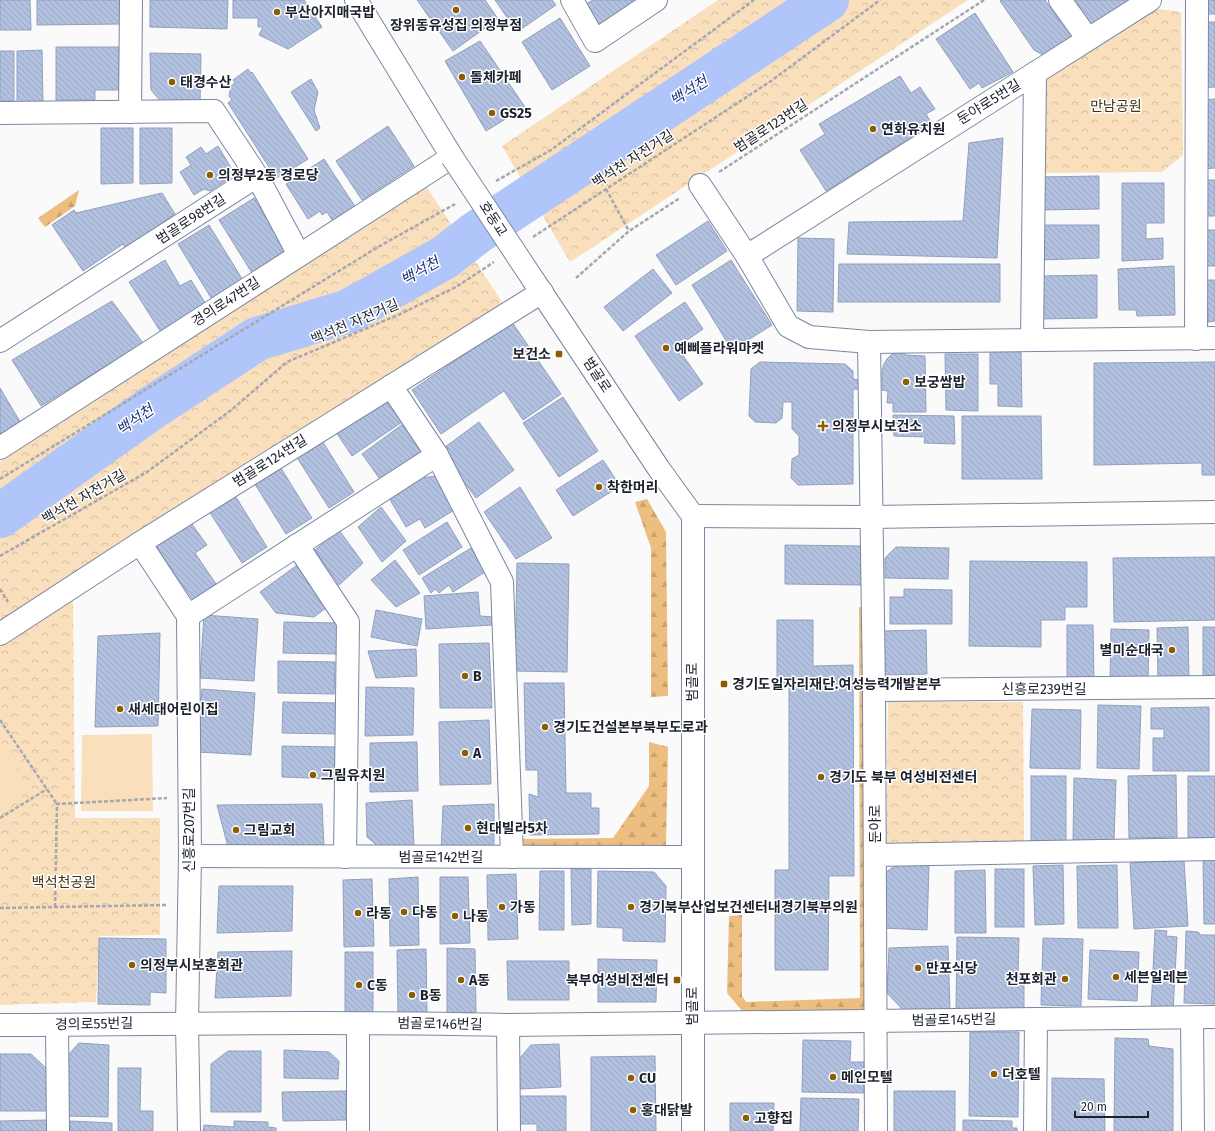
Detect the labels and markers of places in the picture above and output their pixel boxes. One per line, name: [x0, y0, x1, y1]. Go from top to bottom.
place label: 부산아지매국밥: [285, 4, 375, 21]
marker: 장위동유성집 의정부점: [451, 5, 461, 15]
marker: 부산아지매국밥: [272, 7, 282, 17]
place label: 장위동유성집 의정부점: [390, 17, 522, 34]
place label: 돌체카페: [470, 69, 522, 86]
marker: 돌체카페: [457, 72, 467, 82]
place label: 태경수산: [180, 74, 232, 91]
marker: 태경수산: [167, 77, 177, 87]
place label: GS25: [500, 105, 532, 122]
marker: GS25: [487, 108, 497, 118]
place label: 연화유치원: [881, 121, 945, 138]
marker: 연화유치원: [868, 124, 878, 134]
place label: 의정부2동 경로당: [218, 167, 319, 184]
marker: 의정부2동 경로당: [205, 170, 215, 180]
place label: 예삐플라워마켓: [674, 340, 764, 357]
marker: 예삐플라워마켓: [661, 343, 671, 353]
place label: 보건소: [512, 346, 551, 363]
marker: 보건소: [554, 349, 564, 359]
place label: 보궁쌈밥: [914, 374, 966, 391]
marker: 보궁쌈밥: [901, 377, 911, 387]
place label: 의정부시보건소: [832, 418, 922, 435]
marker: 의정부시보건소: [817, 420, 829, 432]
place label: 착한머리: [607, 479, 659, 496]
marker: 착한머리: [594, 482, 604, 492]
place label: 별미순대국: [1100, 642, 1164, 659]
marker: 별미순대국: [1167, 645, 1177, 655]
place label: B: [473, 668, 482, 685]
marker: B: [460, 671, 470, 681]
place label: 경기도일자리재단.여성능력개발본부: [732, 676, 942, 693]
marker: 경기도일자리재단.여성능력개발본부: [719, 679, 729, 689]
place label: 새세대어린이집: [128, 701, 218, 718]
marker: 새세대어린이집: [115, 704, 125, 714]
place label: 경기도건설본부북부도로과: [553, 719, 708, 736]
marker: 경기도건설본부북부도로과: [540, 722, 550, 732]
place label: A: [472, 745, 482, 762]
marker: A: [460, 748, 470, 758]
place label: 그림유치원: [321, 767, 385, 784]
place label: 경기도 북부 여성비전센터: [829, 769, 977, 786]
marker: 그림유치원: [308, 770, 318, 780]
marker: 경기도 북부 여성비전센터: [816, 772, 826, 782]
place label: 현대빌라5차: [476, 820, 548, 837]
place label: 그림교회: [244, 822, 296, 839]
marker: 현대빌라5차: [463, 823, 473, 833]
marker: 그림교회: [231, 825, 241, 835]
place label: 가동: [510, 899, 536, 916]
place label: 경기북부산업보건센터내경기북부의원: [639, 899, 858, 916]
marker: 가동: [497, 902, 507, 912]
marker: 경기북부산업보건센터내경기북부의원: [626, 902, 636, 912]
place label: 다동: [412, 904, 438, 921]
place label: 라동: [366, 905, 392, 922]
marker: 다동: [399, 907, 409, 917]
marker: 라동: [353, 908, 363, 918]
place label: 나동: [463, 908, 489, 925]
marker: 나동: [450, 911, 460, 921]
place label: 의정부시보훈회관: [140, 957, 243, 974]
marker: 의정부시보훈회관: [127, 960, 137, 970]
place label: 만포식당: [926, 960, 978, 977]
marker: 만포식당: [913, 963, 923, 973]
place label: 세븐일레븐: [1124, 969, 1189, 986]
place label: 천포회관: [1005, 971, 1057, 988]
place label: A동: [468, 972, 490, 989]
place label: 북부여성비전센터: [566, 972, 669, 989]
marker: 세븐일레븐: [1111, 972, 1121, 982]
marker: 천포회관: [1060, 974, 1070, 984]
marker: A동: [456, 975, 466, 985]
marker: 북부여성비전센터: [672, 975, 682, 985]
place label: C동: [367, 977, 388, 994]
marker: C동: [354, 980, 364, 990]
place label: B동: [420, 987, 442, 1004]
marker: B동: [407, 990, 417, 1000]
place label: 더호텔: [1002, 1066, 1041, 1083]
place label: 메인모텔: [841, 1069, 893, 1086]
marker: 더호텔: [989, 1069, 999, 1079]
place label: CU: [639, 1070, 656, 1087]
marker: 메인모텔: [828, 1072, 838, 1082]
marker: CU: [626, 1073, 636, 1083]
place label: 홍대닭발: [641, 1102, 693, 1119]
marker: 홍대닭발: [628, 1105, 638, 1115]
place label: 고향집: [754, 1110, 793, 1127]
marker: 고향집: [741, 1113, 751, 1123]

